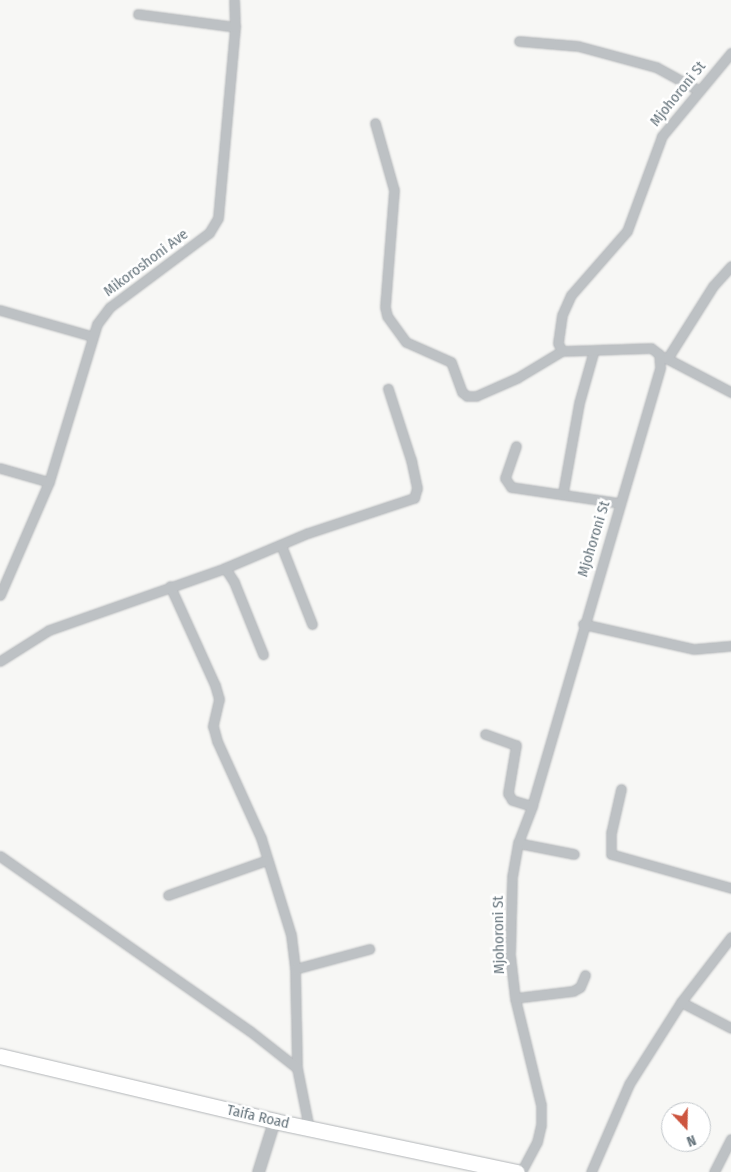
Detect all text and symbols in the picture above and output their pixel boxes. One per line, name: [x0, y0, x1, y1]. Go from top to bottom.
street label: Mjohoroni St: [646, 58, 710, 130]
street label: Mikoroshoni Ave: [100, 225, 192, 301]
street label: Mjohoroni St: [574, 499, 614, 579]
street label: Mjohoroni St: [489, 896, 509, 974]
street label: Taifa Road: [225, 1101, 291, 1133]
north arrow: [661, 1102, 711, 1152]
text: N: [684, 1131, 698, 1150]

